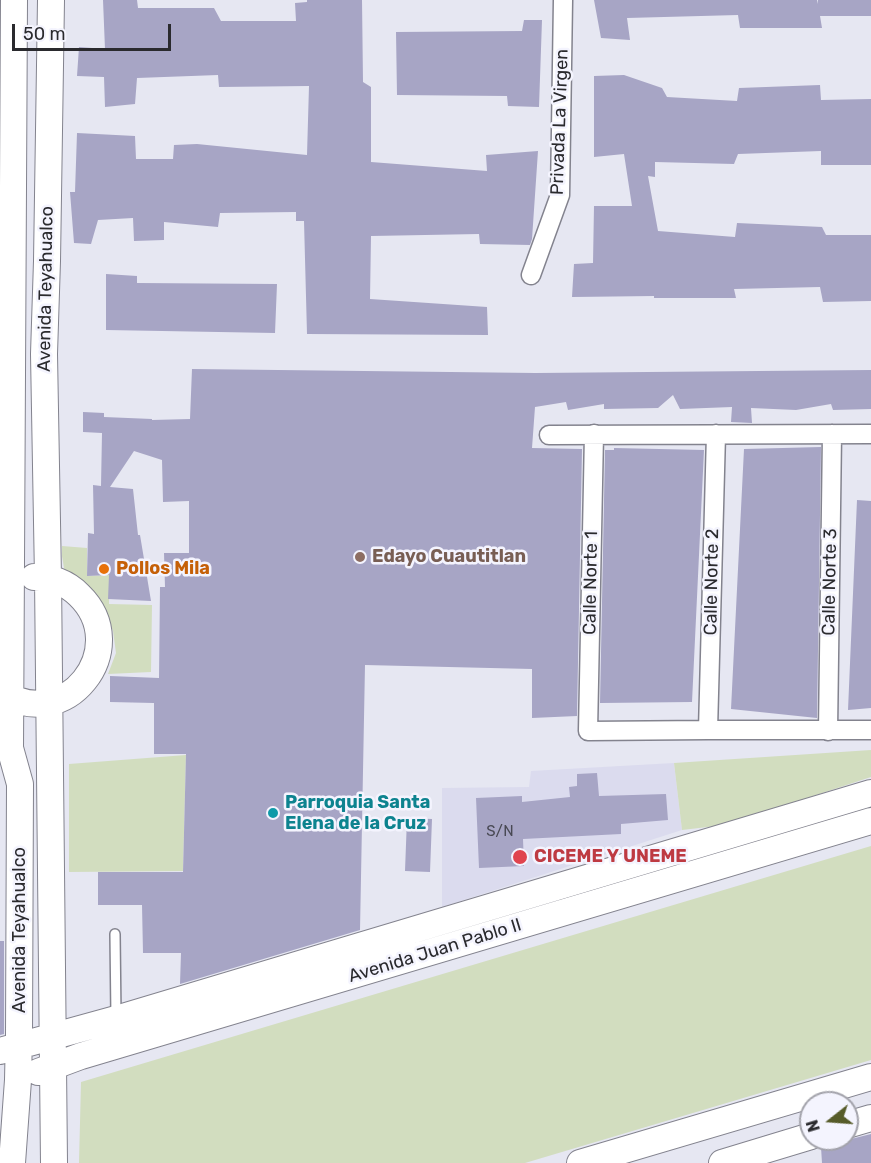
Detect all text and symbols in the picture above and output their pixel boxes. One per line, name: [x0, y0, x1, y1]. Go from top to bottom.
scale bar: [15, 12, 174, 50]
text: 50 m: [23, 23, 66, 45]
street label: Privada La Virgen: [547, 49, 573, 195]
street label: Avenida Teyahualco: [34, 206, 58, 372]
street label: Calle Norte 2: [700, 528, 724, 636]
street label: Calle Norte 3: [818, 528, 842, 636]
street label: Calle Norte 1: [579, 531, 603, 635]
place label: Edayo Cuautitlan: [372, 546, 526, 568]
marker: Edayo Cuautitlan: [353, 550, 367, 564]
place label: Pollos Mila: [116, 558, 210, 580]
marker: Pollos Mila: [97, 562, 111, 576]
place label: Parroquia Santa Elena de la Cruz: [285, 792, 430, 834]
marker: Parroquia Santa Elena de la Cruz: [266, 806, 280, 820]
house number: S/N: [486, 823, 514, 841]
place label: CICEME Y UNEME: [534, 846, 687, 868]
street label: Avenida Teyahualco: [9, 847, 31, 1013]
marker: CICEME Y UNEME: [511, 848, 529, 866]
street label: Avenida Juan Pablo II: [346, 914, 524, 988]
north arrow: [799, 1091, 859, 1151]
text: N: [802, 1118, 824, 1134]

